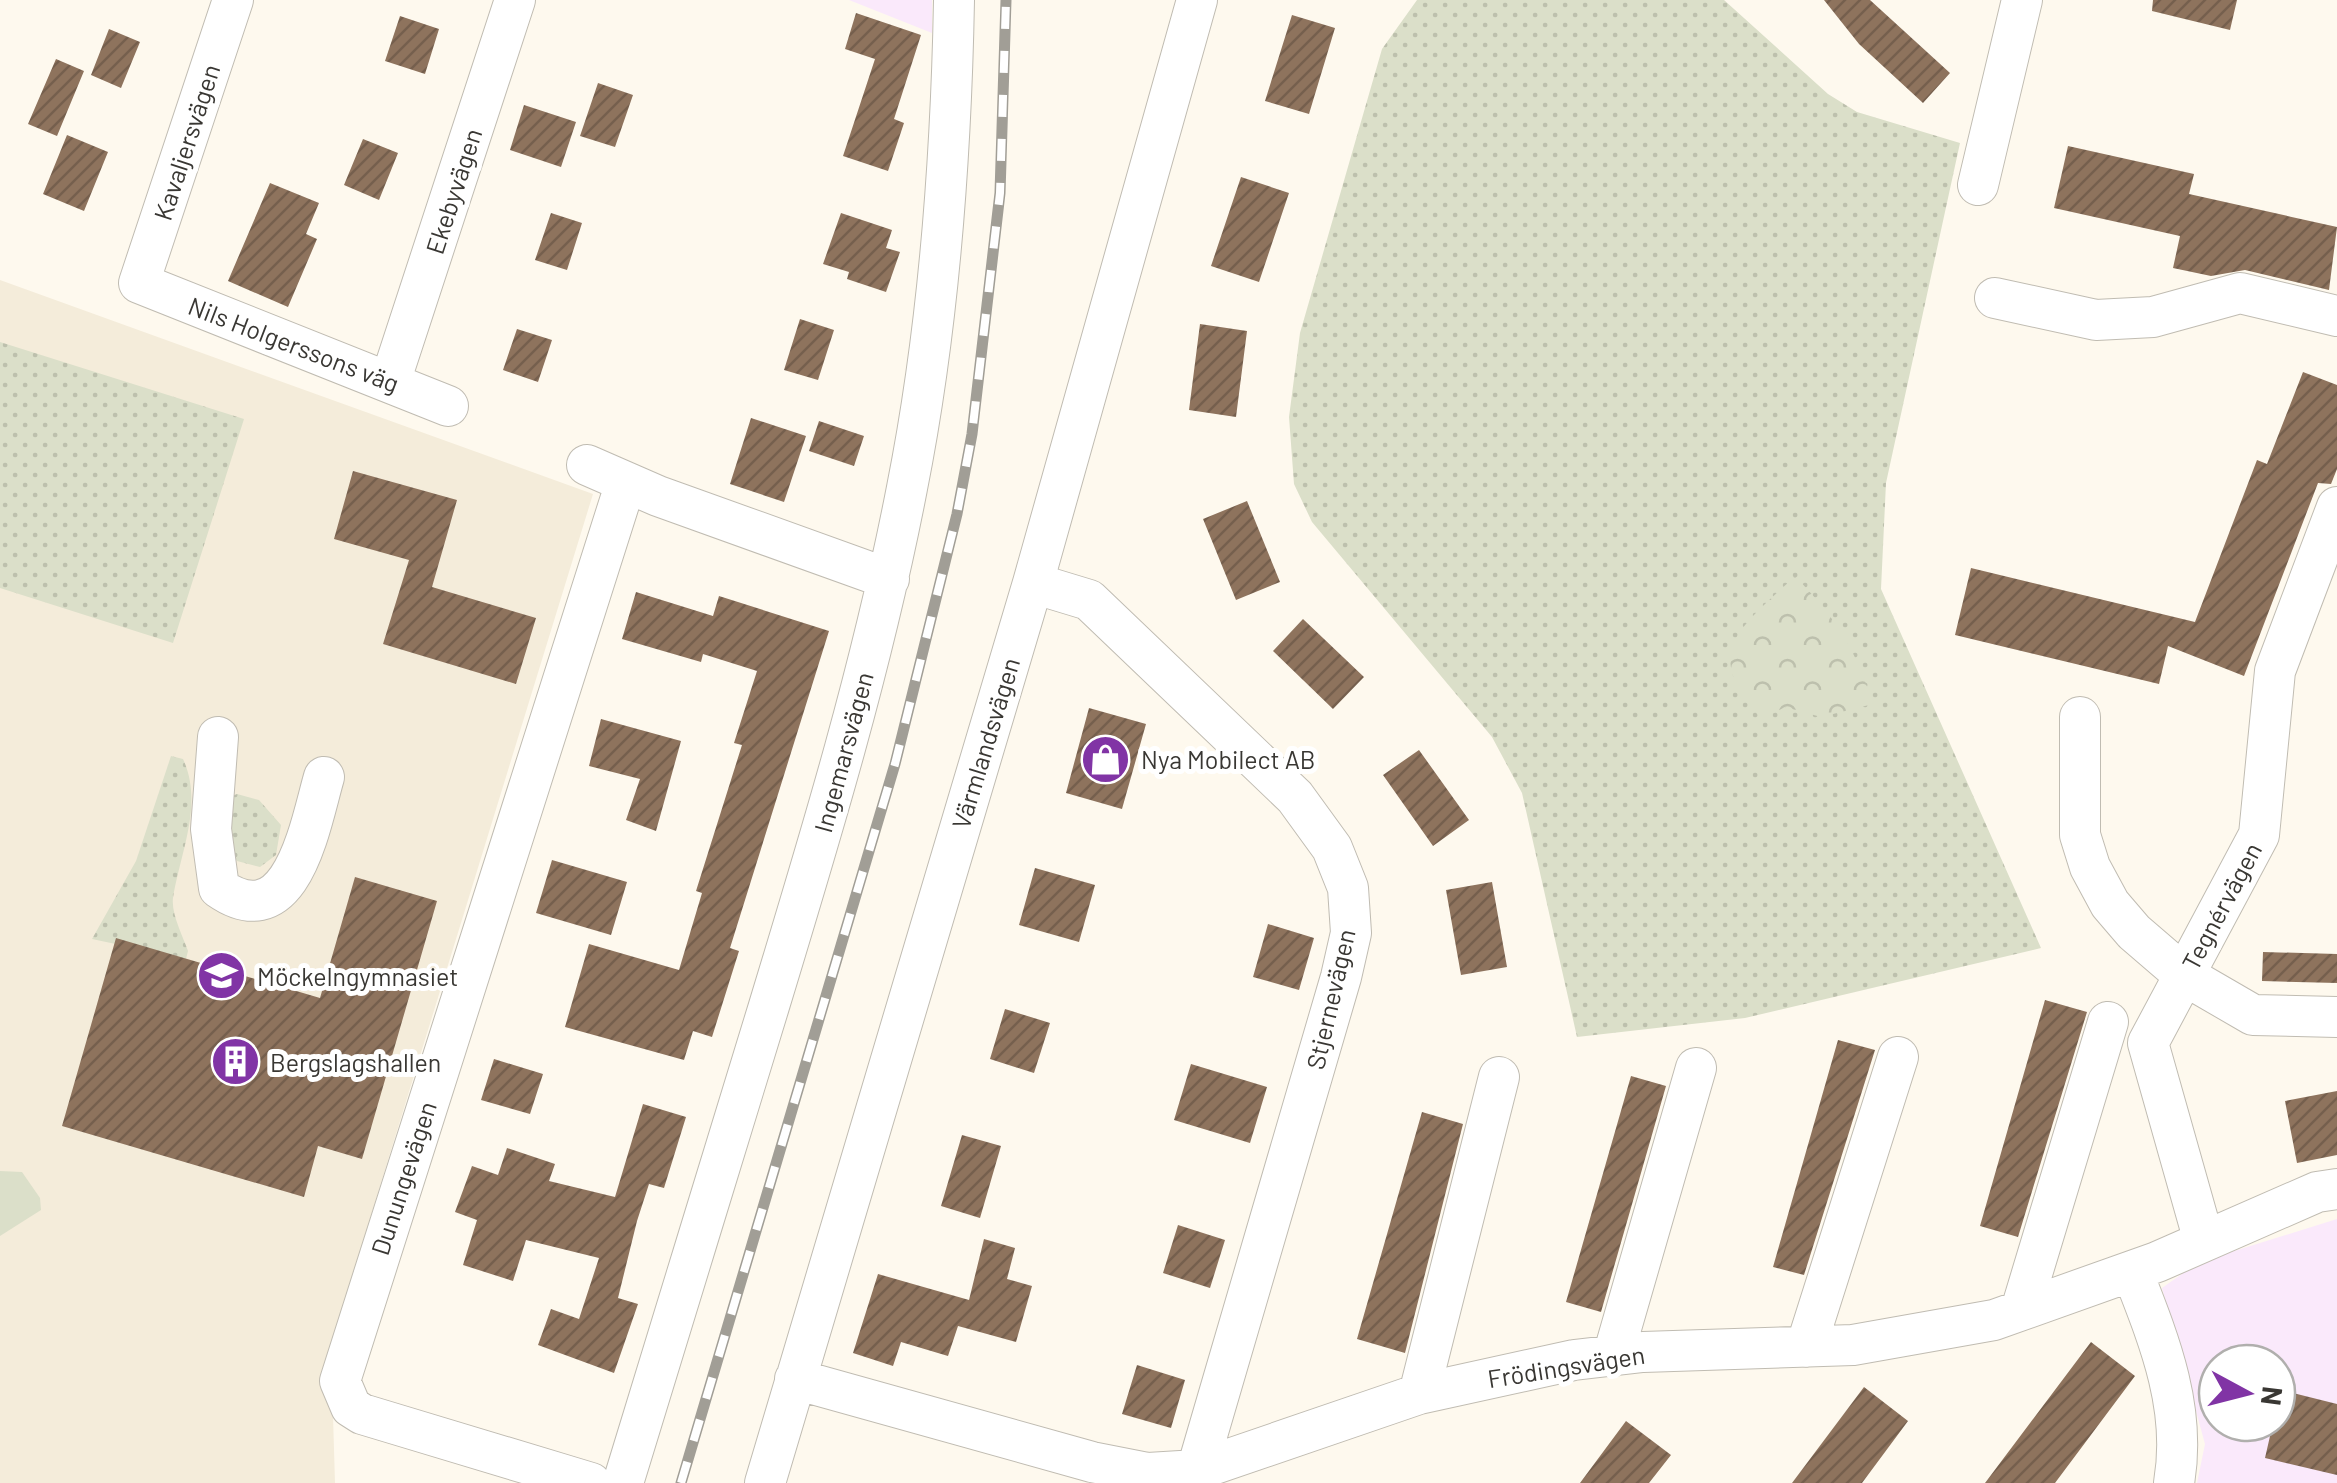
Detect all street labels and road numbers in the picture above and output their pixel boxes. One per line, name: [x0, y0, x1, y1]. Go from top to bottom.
street label: Kavaljersvägen: [147, 60, 225, 224]
street label: Ekebyvägen: [419, 125, 487, 257]
street label: Nils Holgerssons väg: [185, 290, 403, 398]
street label: Värmlandsvägen: [945, 654, 1025, 832]
street label: Ingemarsvägen: [807, 668, 879, 836]
street label: Tegnérvägen: [2175, 837, 2267, 975]
street label: Stjernevägen: [1299, 926, 1361, 1072]
street label: Dunungevägen: [364, 1097, 442, 1259]
street label: Frödingsvägen: [1485, 1339, 1647, 1393]

